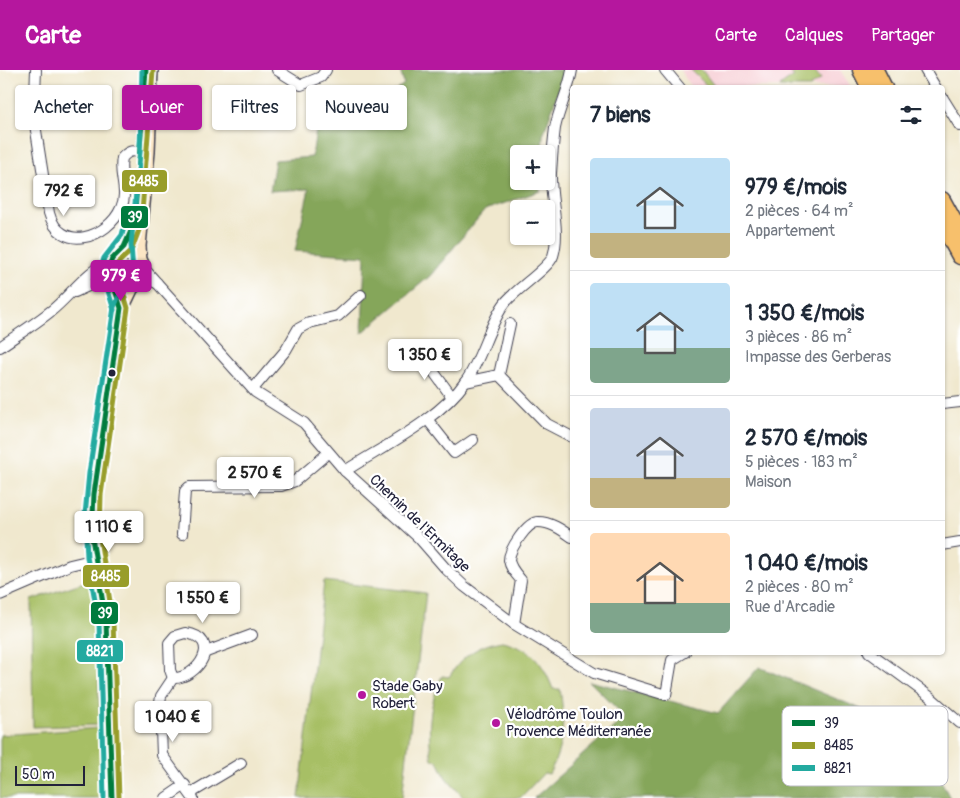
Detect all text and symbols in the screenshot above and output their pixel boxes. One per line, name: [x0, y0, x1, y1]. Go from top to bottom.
text: Carte: [25, 21, 81, 50]
text: Carte: [715, 24, 757, 47]
text: Calques: [785, 24, 843, 47]
text: Partager: [871, 24, 935, 47]
chip: Acheter: [15, 85, 112, 130]
chip: Louer: [122, 85, 202, 130]
chip: Filtres: [212, 85, 296, 130]
chip: Nouveau: [306, 85, 407, 130]
icon: filters: [897, 101, 925, 129]
text: 7 biens: [590, 102, 651, 129]
map controls: [510, 145, 555, 245]
button: +: [510, 145, 555, 190]
line badge: 8485: [121, 169, 168, 193]
text: 8485: [129, 173, 159, 190]
pin: 792 €: [29, 174, 99, 217]
text: 979 €/mois: [745, 174, 847, 201]
icon: home: [630, 178, 690, 238]
text: 792 €: [44, 181, 84, 201]
button: −: [510, 200, 555, 245]
text: 2 pièces · 64 m²: [745, 201, 853, 221]
line badge: 39: [120, 205, 149, 229]
text: 39: [127, 209, 143, 226]
text: Appartement: [745, 221, 835, 241]
pin: 979 €: [86, 260, 156, 302]
text: 979 €: [102, 266, 140, 286]
text: 1 350 €/mois: [745, 300, 864, 327]
icon: home: [630, 303, 690, 363]
text: 3 pièces · 86 m²: [745, 327, 852, 347]
pin: 1 350 €: [379, 338, 471, 381]
text: 1 350 €: [399, 345, 451, 365]
text: Impasse des Gerberas: [745, 347, 891, 367]
unlabelled marker: [107, 368, 117, 378]
text: 2 570 €/mois: [745, 425, 867, 452]
icon: home: [630, 428, 690, 488]
text: 5 pièces · 183 m²: [745, 452, 858, 472]
pin: 2 570 €: [209, 456, 301, 499]
text: 2 570 €: [228, 463, 282, 483]
street label: Chemin de l'Ermitage: [365, 470, 474, 577]
text: Maison: [745, 472, 791, 492]
pin: 1 110 €: [63, 510, 155, 553]
text: 1 110 €: [85, 517, 133, 537]
text: 1 040 €/mois: [745, 550, 868, 577]
icon: home: [630, 553, 690, 613]
line badge: 8485: [82, 564, 130, 588]
text: 8485: [91, 568, 121, 585]
text: 2 pièces · 80 m²: [745, 577, 854, 597]
pin: 1 550 €: [157, 582, 249, 624]
text: 1 550 €: [177, 588, 229, 608]
text: Rue d'Arcadie: [745, 597, 835, 617]
line badge: 39: [90, 601, 119, 625]
text: 39: [97, 605, 113, 622]
line badge: 8821: [76, 639, 124, 663]
text: 8821: [86, 643, 114, 660]
place label: Stade Gaby Robert: [372, 677, 443, 713]
marker: Stade Gaby Robert: [356, 689, 368, 701]
pin: 1 040 €: [127, 700, 219, 743]
place label: Vélodrôme Toulon Provence Méditerranée: [506, 705, 652, 741]
legend: [782, 706, 948, 786]
text: 1 040 €: [146, 707, 200, 727]
text: 39: [824, 715, 839, 732]
marker: Vélodrôme Toulon Provence Méditerranée: [490, 717, 502, 729]
text: 8485: [824, 737, 854, 754]
text: 8821: [824, 760, 851, 777]
scale bar: [15, 763, 85, 786]
text: 50 m: [22, 766, 55, 783]

